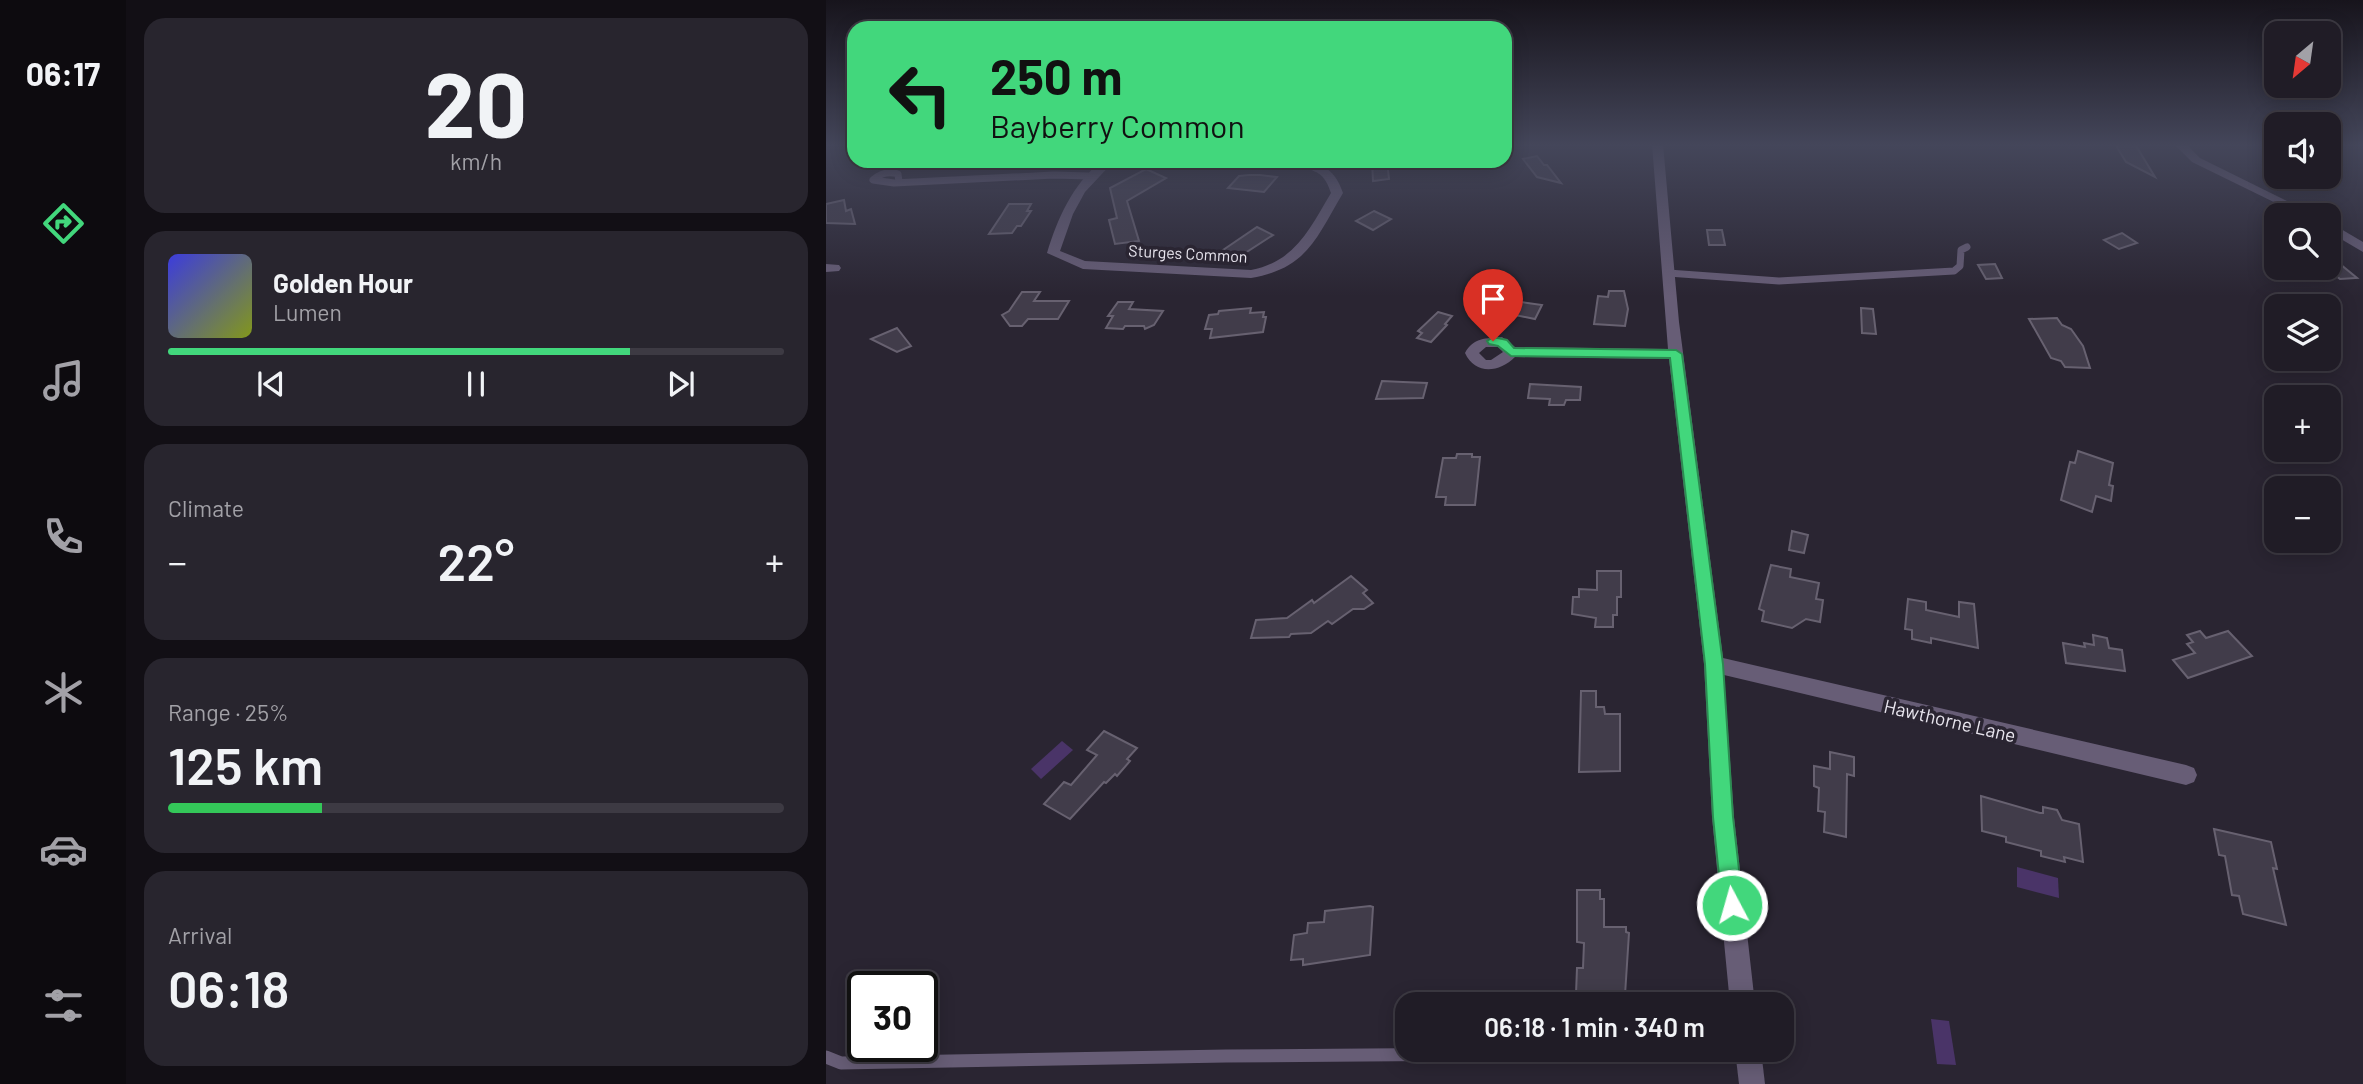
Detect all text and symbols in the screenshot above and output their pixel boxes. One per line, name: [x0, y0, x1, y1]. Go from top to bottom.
north arrow: [2264, 21, 2342, 98]
map controls: [2264, 21, 2341, 553]
text: 250 m: [990, 46, 1123, 105]
text: 20: [425, 47, 527, 156]
icon: left: [875, 49, 966, 140]
text: 06:17: [26, 54, 100, 92]
text: Bayberry Common: [990, 106, 1245, 144]
button: sound: [2264, 112, 2341, 189]
text: km/h: [450, 147, 502, 175]
icon: directions: [39, 199, 88, 248]
button: search: [2264, 203, 2341, 280]
street label: Sturges Common: [1128, 240, 1248, 266]
text: Golden Hour: [273, 267, 413, 298]
pin: [1463, 269, 1523, 341]
icon: arrive: [1474, 280, 1512, 318]
button: layers: [2264, 294, 2341, 371]
text: Lumen: [273, 298, 342, 326]
icon: music: [39, 356, 88, 405]
icon: previous: [252, 365, 290, 403]
icon: pause: [457, 365, 495, 403]
icon: next: [662, 365, 700, 403]
button: +: [2264, 385, 2341, 462]
button: −: [2264, 476, 2341, 553]
text: Climate: [168, 494, 244, 522]
icon: phone: [39, 512, 88, 561]
text: 22°: [438, 529, 514, 591]
text: −: [168, 538, 187, 584]
text: +: [765, 538, 784, 584]
icon: climate: [39, 668, 88, 717]
street label: Hawthorne Lane: [1882, 694, 2018, 746]
text: Range · 25%: [168, 698, 288, 726]
text: 125 km: [168, 733, 323, 795]
icon: car: [39, 825, 88, 874]
position arrow: [1695, 868, 1769, 942]
text: Arrival: [168, 921, 232, 949]
text: 06:18: [168, 956, 290, 1018]
speed limit sign: 30: [847, 971, 938, 1062]
icon: filters: [39, 981, 88, 1030]
text: 06:18 · 1 min · 340 m: [1484, 1011, 1705, 1042]

